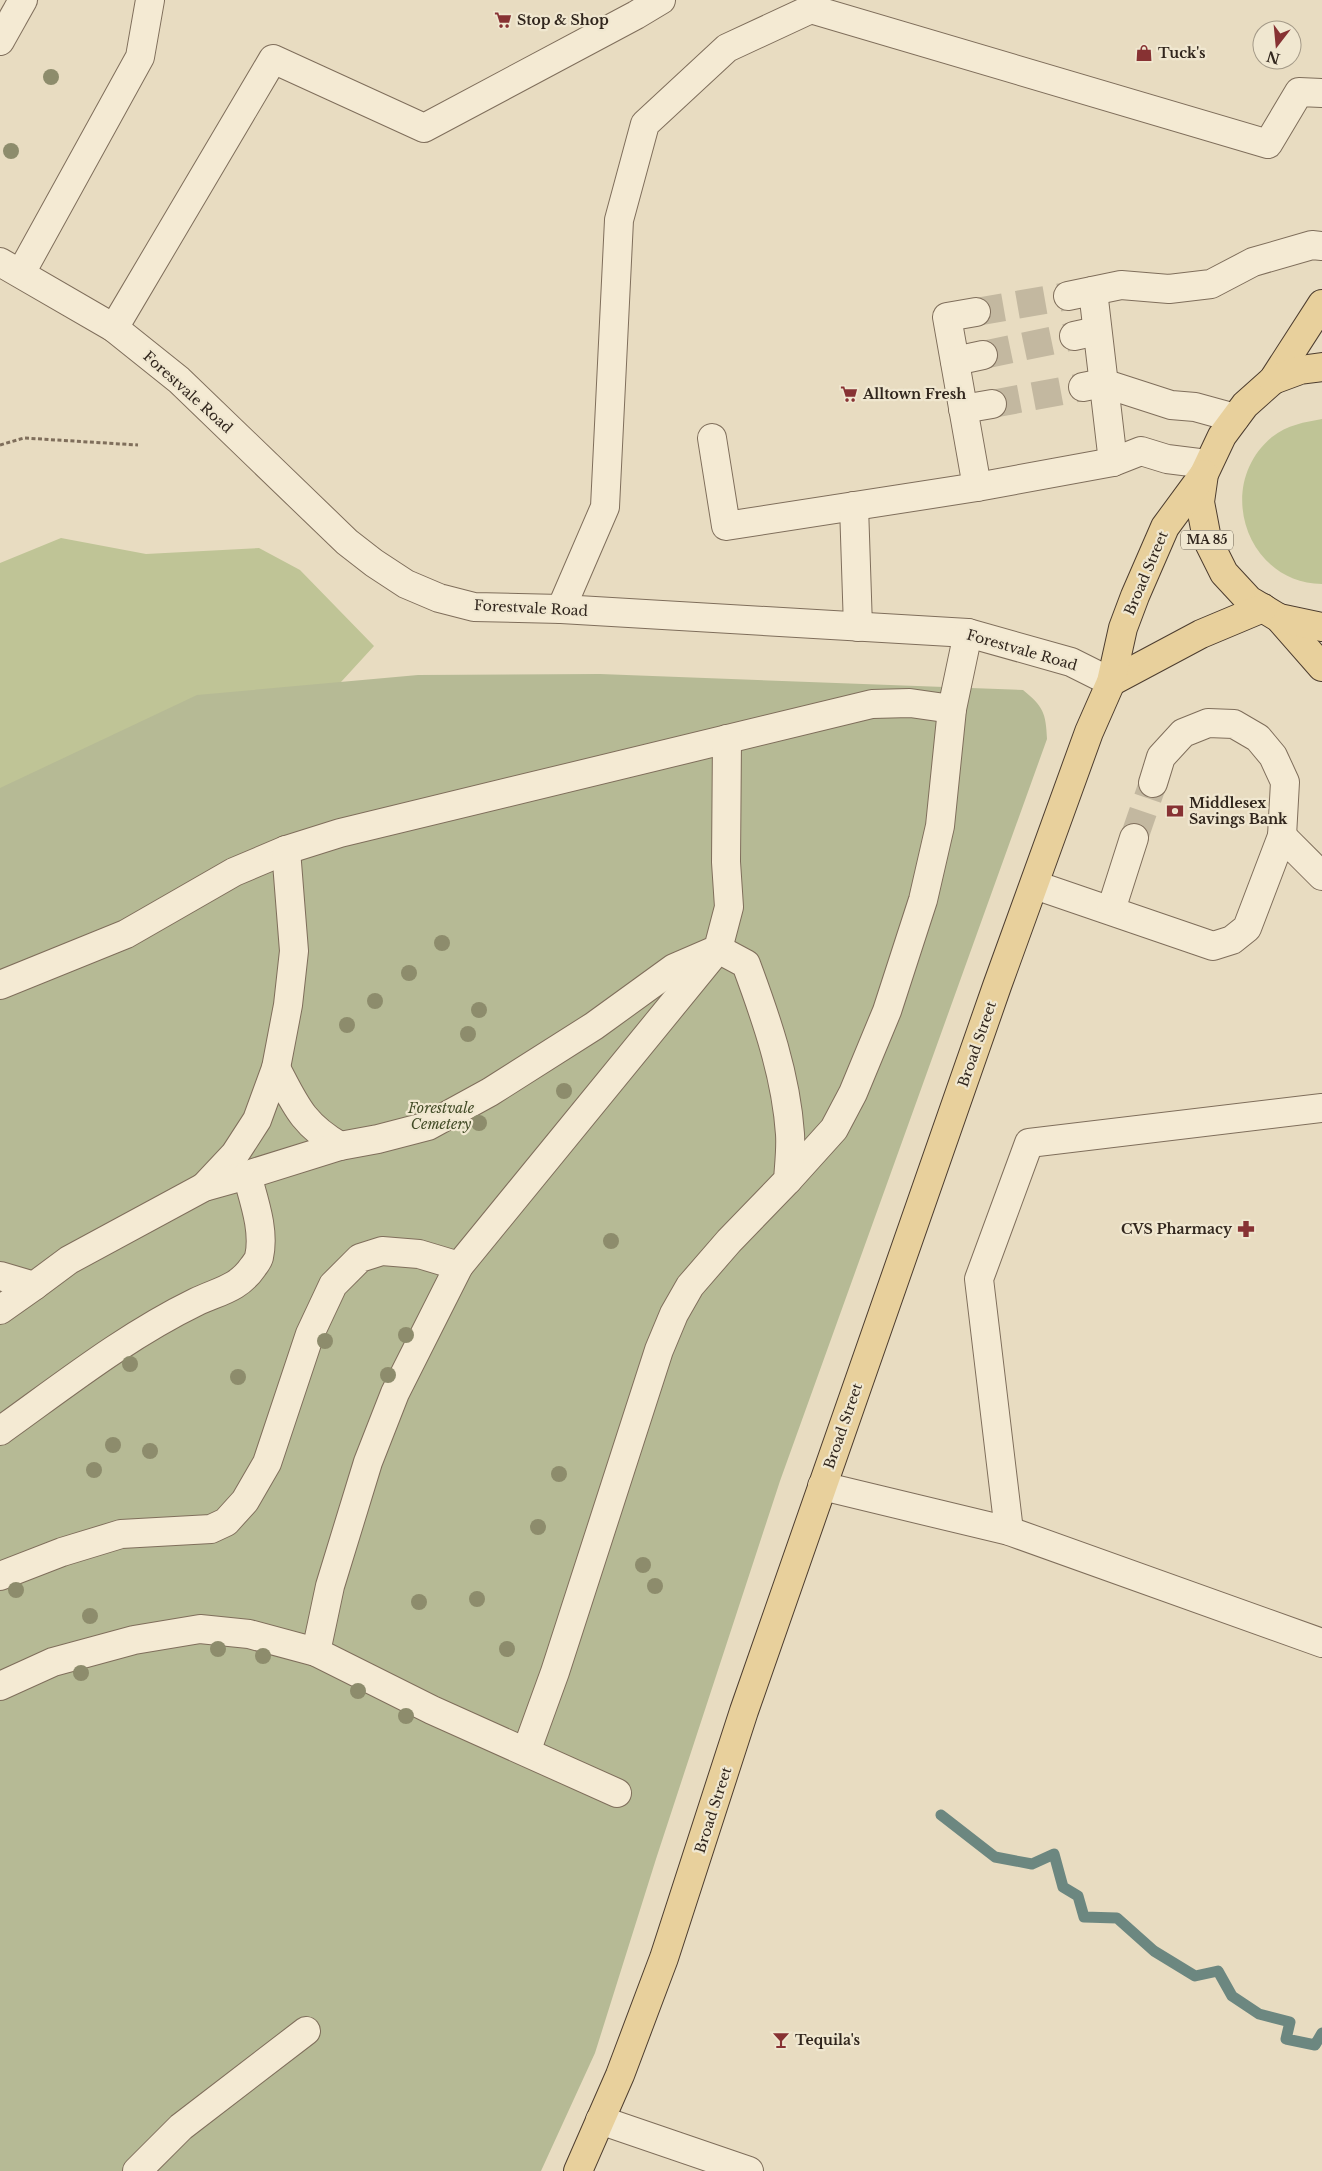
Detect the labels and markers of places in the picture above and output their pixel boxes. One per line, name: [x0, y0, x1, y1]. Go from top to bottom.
supermarket icon: Stop & Shop: [493, 10, 513, 30]
place label: Stop & Shop: [517, 11, 609, 29]
shop icon: Tuck's: [1134, 43, 1154, 63]
place label: Tuck's: [1158, 44, 1206, 62]
supermarket icon: Alltown Fresh: [839, 384, 859, 404]
place label: Alltown Fresh: [862, 385, 966, 403]
place label: Middlesex Savings Bank: [1189, 794, 1288, 828]
bank icon: Middlesex Savings Bank: [1165, 801, 1185, 821]
pharmacy icon: CVS Pharmacy: [1236, 1219, 1256, 1239]
place label: CVS Pharmacy: [1121, 1220, 1233, 1238]
bar icon: Tequila's: [771, 2030, 791, 2050]
place label: Tequila's: [795, 2031, 861, 2049]

